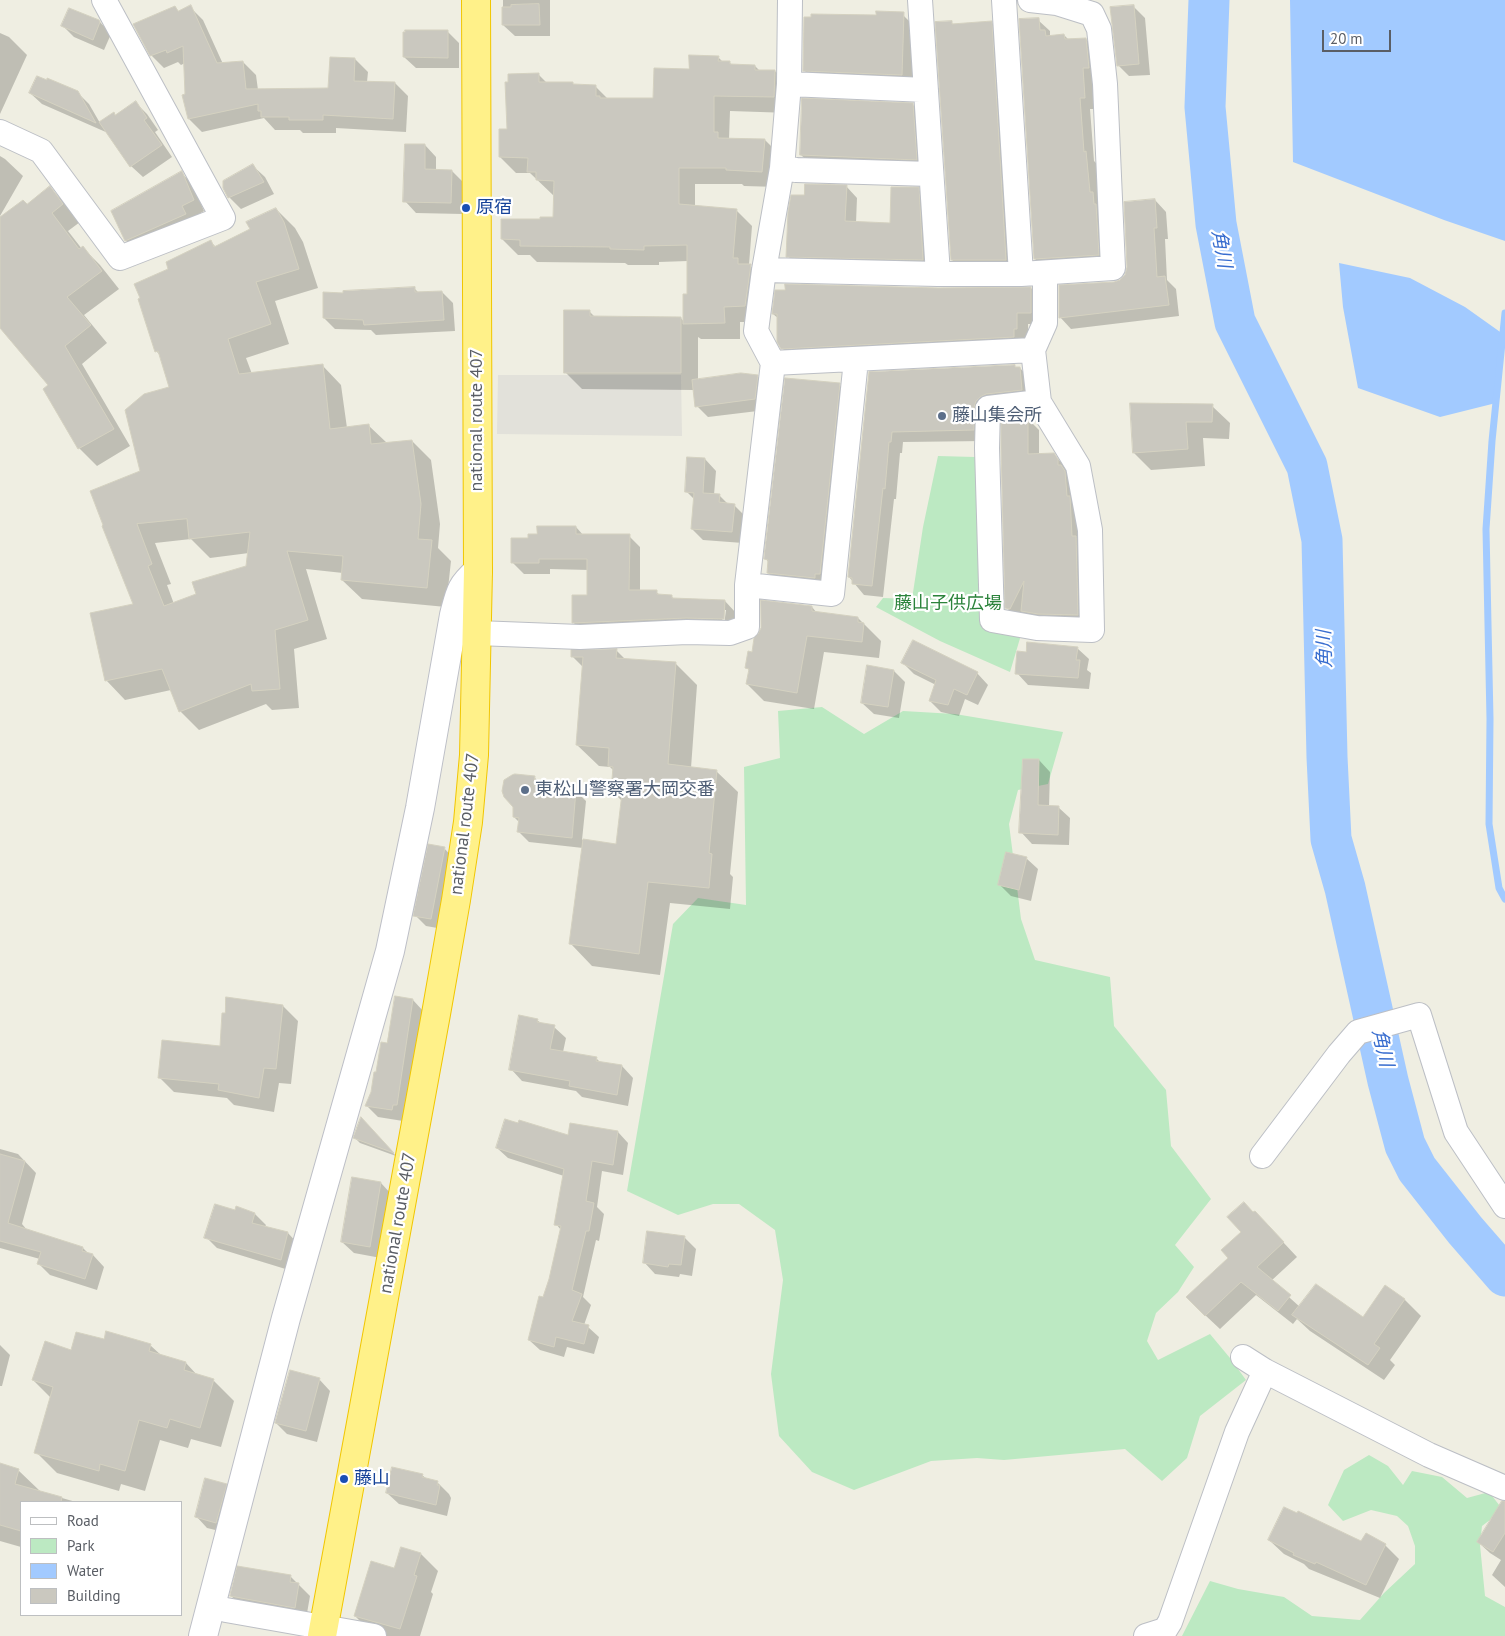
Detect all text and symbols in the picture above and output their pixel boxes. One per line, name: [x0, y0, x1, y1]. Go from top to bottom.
scale bar: [1325, 20, 1394, 52]
text: 20 m: [1330, 29, 1363, 48]
place label: 原宿: [476, 197, 512, 219]
marker: 原宿: [460, 202, 472, 214]
water label: 角川: [1206, 228, 1236, 270]
street label: national route 407: [466, 349, 488, 491]
place label: 藤山集会所: [952, 405, 1042, 427]
marker: 藤山集会所: [936, 410, 948, 422]
park label: 藤山子供広場: [894, 593, 1002, 615]
water label: 角川: [1313, 630, 1337, 668]
street label: national route 407: [446, 752, 484, 896]
place label: 東松山警察署大岡交番: [535, 779, 715, 801]
marker: 東松山警察署大岡交番: [519, 784, 531, 796]
water label: 角川: [1367, 1027, 1397, 1069]
street label: national route 407: [375, 1151, 421, 1295]
place label: 藤山: [354, 1468, 390, 1490]
marker: 藤山: [338, 1473, 350, 1485]
legend: [20, 1501, 182, 1616]
text: Road: [67, 1511, 99, 1530]
text: Park: [67, 1536, 95, 1555]
text: Water: [67, 1561, 104, 1580]
text: Building: [67, 1586, 121, 1605]

